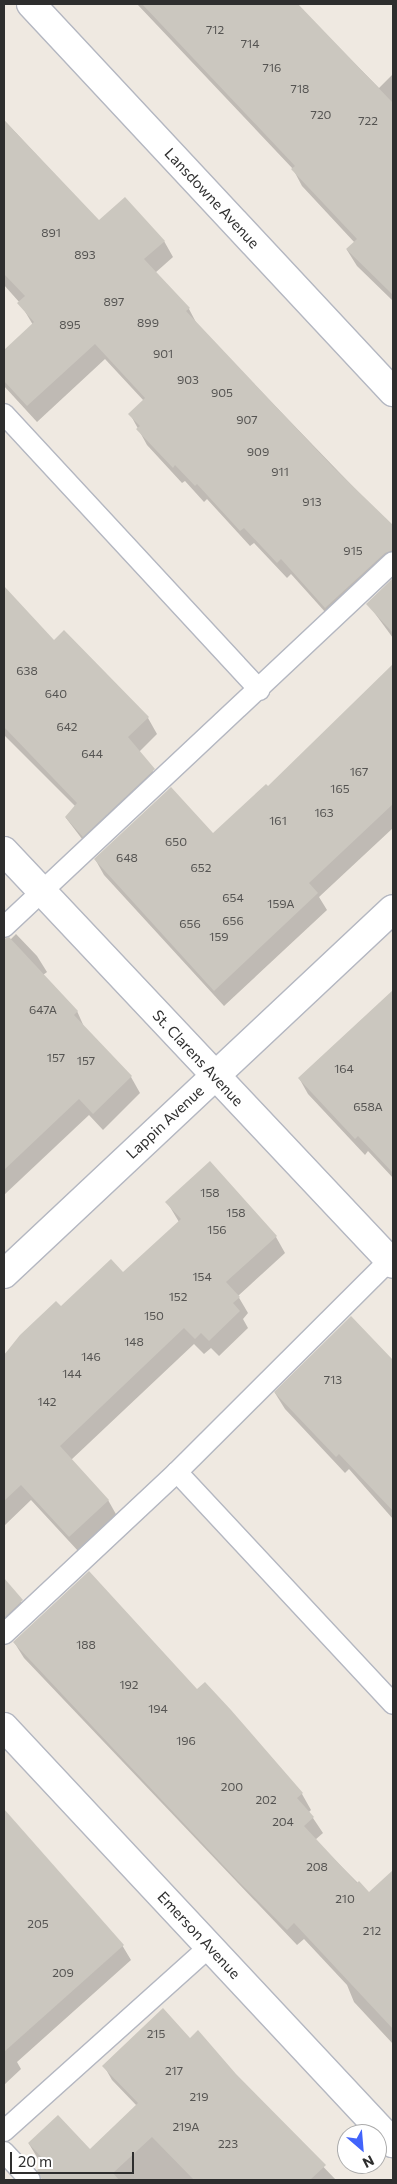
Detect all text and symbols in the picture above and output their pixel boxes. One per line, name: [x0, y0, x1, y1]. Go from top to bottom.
house number: 712: [206, 23, 224, 37]
house number: 714: [241, 37, 259, 51]
house number: 716: [263, 61, 281, 75]
house number: 718: [291, 82, 309, 96]
house number: 720: [311, 108, 331, 122]
house number: 722: [358, 114, 378, 128]
street label: Lansdowne Avenue: [161, 144, 263, 252]
house number: 891: [41, 226, 61, 240]
house number: 893: [74, 248, 96, 262]
house number: 897: [104, 295, 124, 309]
house number: 899: [137, 316, 159, 330]
house number: 895: [59, 318, 81, 332]
house number: 901: [153, 347, 173, 361]
house number: 903: [177, 373, 199, 387]
house number: 905: [211, 386, 233, 400]
house number: 907: [236, 413, 258, 427]
house number: 909: [247, 445, 269, 459]
house number: 911: [271, 465, 289, 479]
house number: 913: [302, 495, 322, 509]
house number: 915: [343, 544, 363, 558]
house number: 638: [16, 664, 38, 678]
house number: 640: [45, 687, 67, 701]
house number: 642: [57, 720, 77, 734]
house number: 644: [81, 747, 103, 761]
house number: 167: [350, 765, 368, 779]
house number: 165: [330, 782, 350, 796]
house number: 163: [314, 806, 334, 820]
house number: 161: [269, 814, 287, 828]
house number: 650: [165, 835, 187, 849]
house number: 648: [116, 851, 138, 865]
house number: 652: [191, 861, 211, 875]
house number: 654: [222, 891, 244, 905]
house number: 159A: [267, 897, 295, 911]
house number: 656: [222, 914, 244, 928]
house number: 656: [179, 917, 201, 931]
house number: 159: [209, 930, 229, 944]
house number: 647A: [29, 1003, 57, 1017]
street label: St. Clarens Avenue: [149, 1006, 247, 1110]
house number: 157: [47, 1051, 65, 1065]
house number: 157: [77, 1054, 95, 1068]
house number: 164: [334, 1062, 354, 1076]
street label: Lappin Avenue: [122, 1081, 208, 1163]
house number: 658A: [353, 1100, 383, 1114]
house number: 158: [200, 1186, 220, 1200]
house number: 158: [226, 1206, 246, 1220]
house number: 156: [207, 1223, 227, 1237]
house number: 154: [192, 1270, 212, 1284]
house number: 152: [169, 1290, 187, 1304]
house number: 150: [144, 1309, 164, 1323]
house number: 148: [124, 1335, 144, 1349]
house number: 146: [81, 1350, 101, 1364]
house number: 144: [62, 1367, 82, 1381]
house number: 713: [324, 1373, 342, 1387]
house number: 142: [38, 1395, 56, 1409]
house number: 188: [76, 1638, 96, 1652]
house number: 192: [119, 1678, 139, 1692]
house number: 194: [148, 1702, 168, 1716]
house number: 196: [176, 1734, 196, 1748]
house number: 200: [221, 1780, 243, 1794]
house number: 202: [255, 1793, 277, 1807]
house number: 204: [272, 1815, 294, 1829]
house number: 208: [306, 1860, 328, 1874]
street label: Emerson Avenue: [154, 1888, 244, 1982]
house number: 210: [335, 1892, 355, 1906]
house number: 205: [27, 1917, 49, 1931]
house number: 212: [363, 1924, 381, 1938]
house number: 209: [52, 1966, 74, 1980]
house number: 215: [147, 2027, 165, 2041]
house number: 217: [165, 2064, 183, 2078]
house number: 219: [189, 2090, 209, 2104]
house number: 219A: [172, 2120, 200, 2134]
north arrow: [337, 2124, 387, 2174]
house number: 223: [218, 2137, 238, 2151]
scale bar: [12, 2142, 136, 2174]
text: 20 m: [18, 2152, 52, 2170]
text: N: [360, 2152, 377, 2172]

